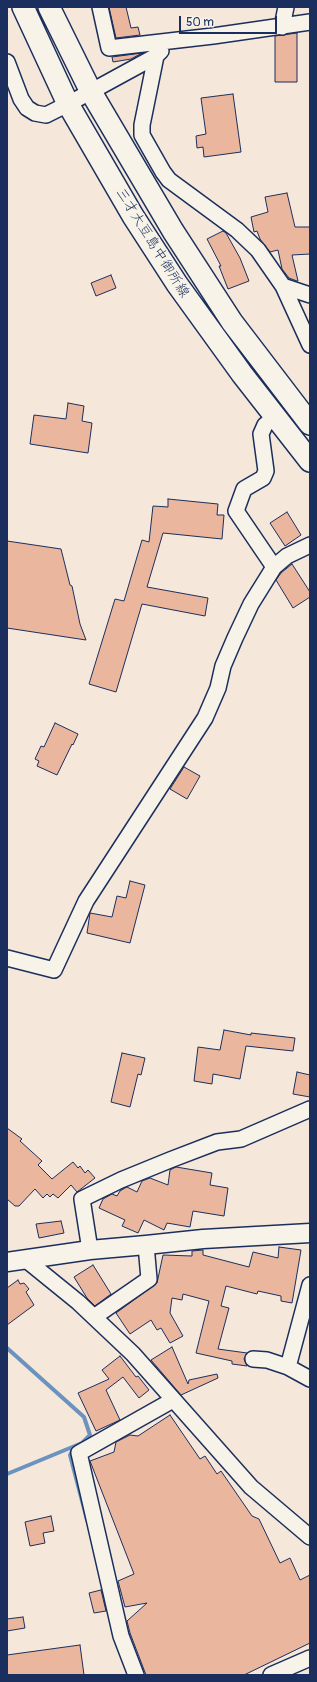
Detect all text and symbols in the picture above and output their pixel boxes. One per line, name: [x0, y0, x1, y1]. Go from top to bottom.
scale bar: [181, 8, 279, 34]
text: 50 m: [186, 15, 214, 30]
street label: 三才大豆島中御所線: [111, 185, 193, 301]

